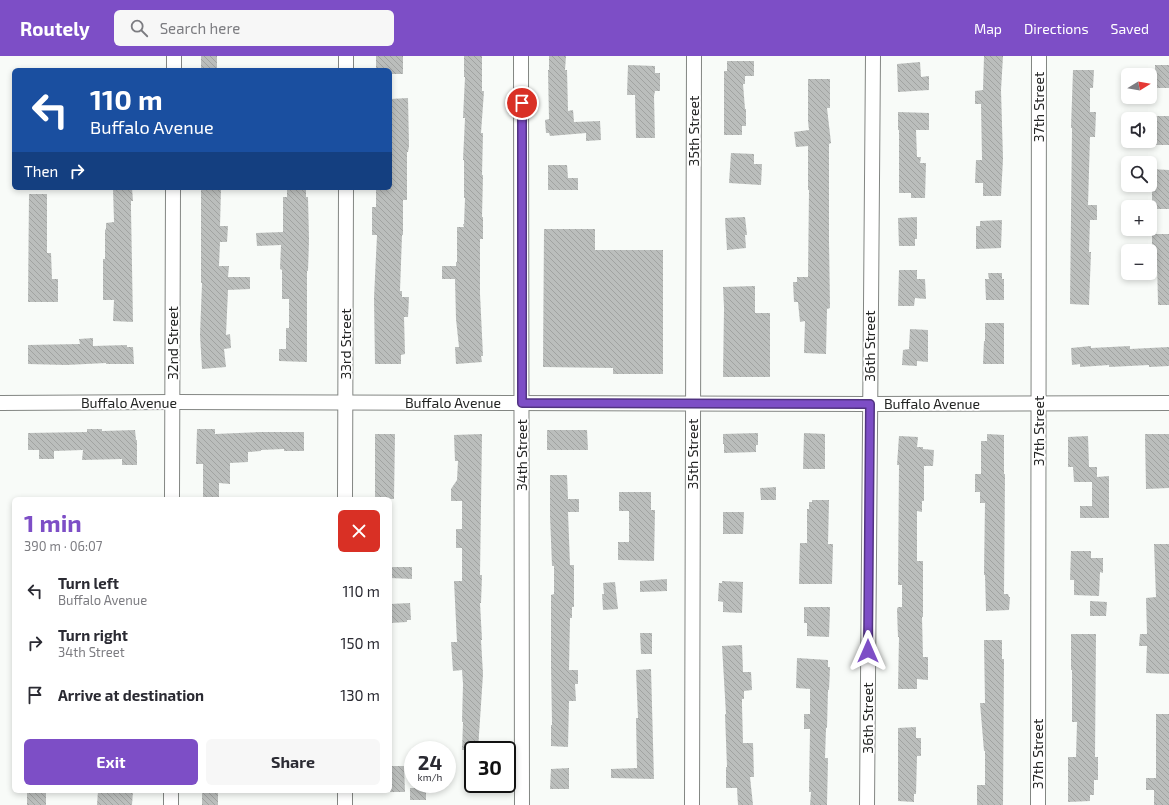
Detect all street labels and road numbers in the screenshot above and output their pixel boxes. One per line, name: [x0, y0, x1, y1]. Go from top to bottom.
street label: 37th Street: [1030, 72, 1047, 142]
street label: 35th Street: [685, 96, 702, 166]
street label: 32nd Street: [164, 306, 181, 380]
street label: 33rd Street: [337, 308, 354, 380]
street label: 36th Street: [861, 310, 878, 382]
street label: Buffalo Avenue: [81, 394, 177, 411]
street label: Buffalo Avenue: [405, 394, 501, 411]
street label: Buffalo Avenue: [884, 395, 980, 412]
street label: 37th Street: [1030, 396, 1047, 466]
street label: 34th Street: [513, 419, 530, 491]
street label: 35th Street: [684, 419, 701, 489]
street label: 36th Street: [859, 682, 876, 754]
street label: 37th Street: [1029, 719, 1046, 789]

